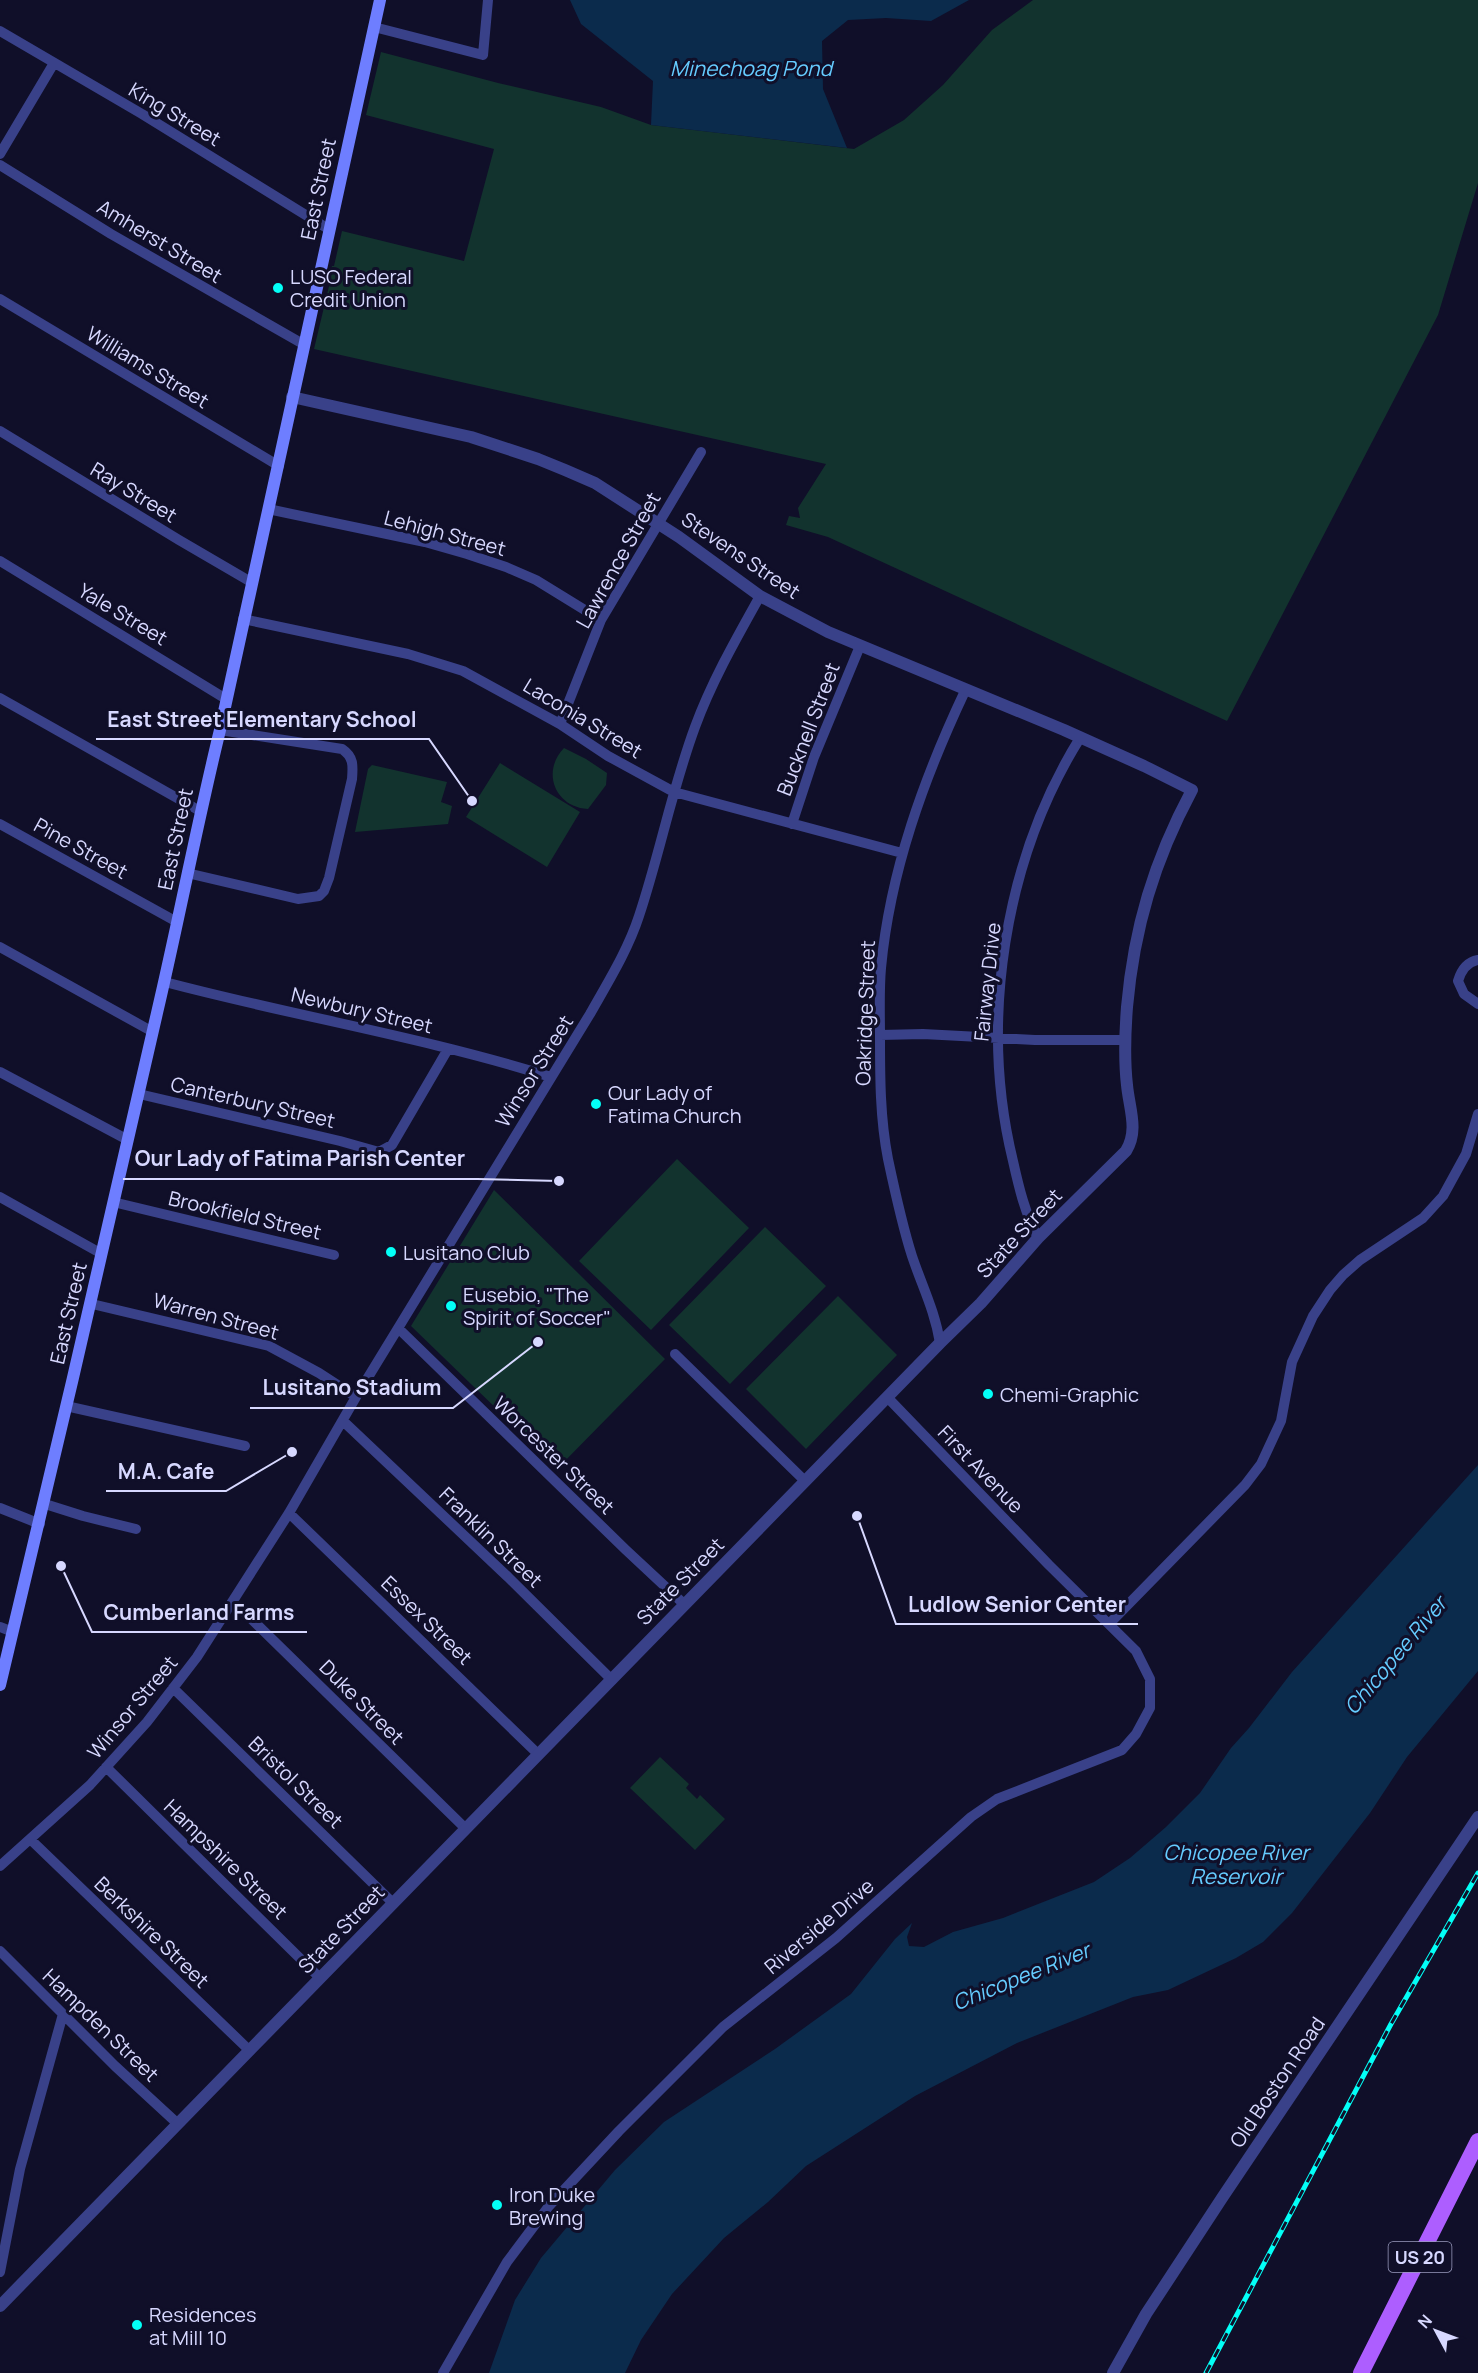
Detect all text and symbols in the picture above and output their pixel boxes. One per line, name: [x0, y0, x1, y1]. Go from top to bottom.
water label: Minechoag Pond: [670, 54, 835, 82]
street label: King Street: [124, 76, 226, 152]
street label: East Street: [294, 135, 342, 243]
street label: Amherst Street: [93, 193, 227, 289]
place label: LUSO Federal Credit Union: [290, 263, 412, 313]
marker: LUSO Federal Credit Union: [271, 281, 285, 295]
street label: Williams Street: [82, 320, 214, 414]
street label: Ray Street: [86, 456, 182, 528]
street label: Lawrence Street: [569, 487, 667, 633]
street label: Lehigh Street: [381, 504, 509, 562]
street label: Stevens Street: [676, 505, 806, 605]
street label: Yale Street: [73, 577, 173, 651]
street label: Bucknell Street: [770, 658, 846, 800]
street label: Laconia Street: [518, 672, 648, 764]
callout: East Street Elementary School: [96, 700, 429, 739]
text: East Street Elementary School: [107, 705, 417, 733]
street label: East Street: [151, 785, 199, 893]
street label: Pine Street: [29, 811, 133, 885]
street label: Fairway Drive: [967, 921, 1007, 1043]
street label: Oakridge Street: [849, 940, 881, 1086]
street label: Newbury Street: [289, 981, 435, 1039]
street label: Winsor Street: [489, 1010, 579, 1132]
street label: Canterbury Street: [168, 1070, 338, 1134]
place label: Our Lady of Fatima Church: [608, 1079, 742, 1129]
marker: Our Lady of Fatima Church: [589, 1097, 603, 1111]
callout: Our Lady of Fatima Parish Center: [123, 1140, 477, 1179]
text: Our Lady of Fatima Parish Center: [135, 1144, 465, 1172]
street label: State Street: [970, 1182, 1068, 1284]
street label: Brookfield Street: [166, 1184, 324, 1246]
place label: Lusitano Club: [403, 1239, 530, 1266]
marker: Lusitano Club: [384, 1245, 398, 1259]
street label: East Street: [43, 1259, 93, 1367]
place label: Eusebio, "The Spirit of Soccer": [463, 1281, 611, 1331]
street label: Warren Street: [150, 1286, 282, 1346]
marker: Eusebio, "The Spirit of Soccer": [444, 1299, 458, 1313]
callout: Lusitano Stadium: [250, 1369, 453, 1408]
text: Lusitano Stadium: [263, 1373, 441, 1401]
place label: Chemi-Graphic: [1000, 1381, 1139, 1408]
marker: Chemi-Graphic: [981, 1387, 995, 1401]
street label: Worcester Street: [488, 1390, 620, 1520]
street label: First Avenue: [932, 1419, 1030, 1519]
callout: M.A. Cafe: [106, 1452, 226, 1491]
text: M.A. Cafe: [118, 1457, 214, 1485]
street label: Franklin Street: [434, 1481, 548, 1593]
street label: State Street: [630, 1531, 730, 1631]
street label: Essex Street: [376, 1570, 478, 1670]
callout: Ludlow Senior Center: [896, 1585, 1138, 1624]
water label: Chicopee River: [1337, 1588, 1454, 1720]
text: Ludlow Senior Center: [908, 1590, 1126, 1618]
callout: Cumberland Farms: [92, 1593, 307, 1632]
text: Cumberland Farms: [104, 1598, 294, 1626]
street label: Winsor Street: [81, 1650, 183, 1764]
street label: Duke Street: [314, 1654, 410, 1750]
street label: Bristol Street: [243, 1730, 349, 1834]
street label: Hampshire Street: [158, 1793, 294, 1925]
water label: Chicopee River Reservoir: [1163, 1838, 1311, 1890]
street label: Berkshire Street: [89, 1870, 215, 1994]
street label: Riverside Drive: [759, 1872, 879, 1980]
street label: State Street: [292, 1879, 390, 1979]
water label: Chicopee River: [948, 1935, 1096, 2016]
street label: Hampden Street: [37, 1963, 165, 2087]
street label: Old Boston Road: [1223, 2011, 1331, 2153]
place label: Iron Duke Brewing: [509, 2181, 595, 2231]
marker: Iron Duke Brewing: [490, 2198, 504, 2212]
road number: US 20: [1388, 2242, 1452, 2272]
place label: Residences at Mill 10: [149, 2301, 256, 2351]
north arrow: [1406, 2301, 1466, 2361]
text: N: [1413, 2310, 1437, 2333]
marker: Residences at Mill 10: [130, 2318, 144, 2332]

